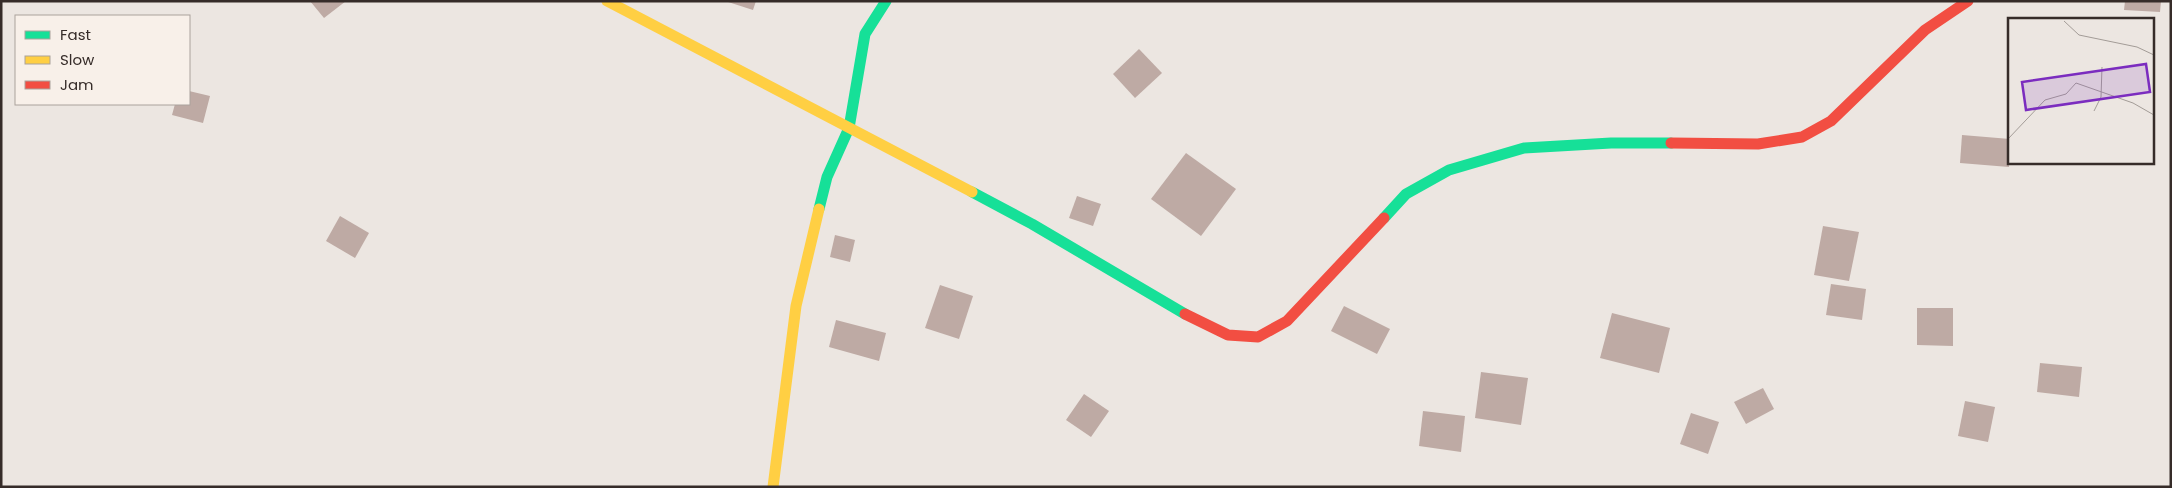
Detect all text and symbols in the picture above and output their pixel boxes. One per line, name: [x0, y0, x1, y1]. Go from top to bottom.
legend: [15, 15, 190, 105]
inset map: [2008, 18, 2154, 164]
text: Fast: [60, 24, 91, 45]
text: Slow: [60, 49, 95, 70]
text: Jam: [60, 74, 94, 95]

